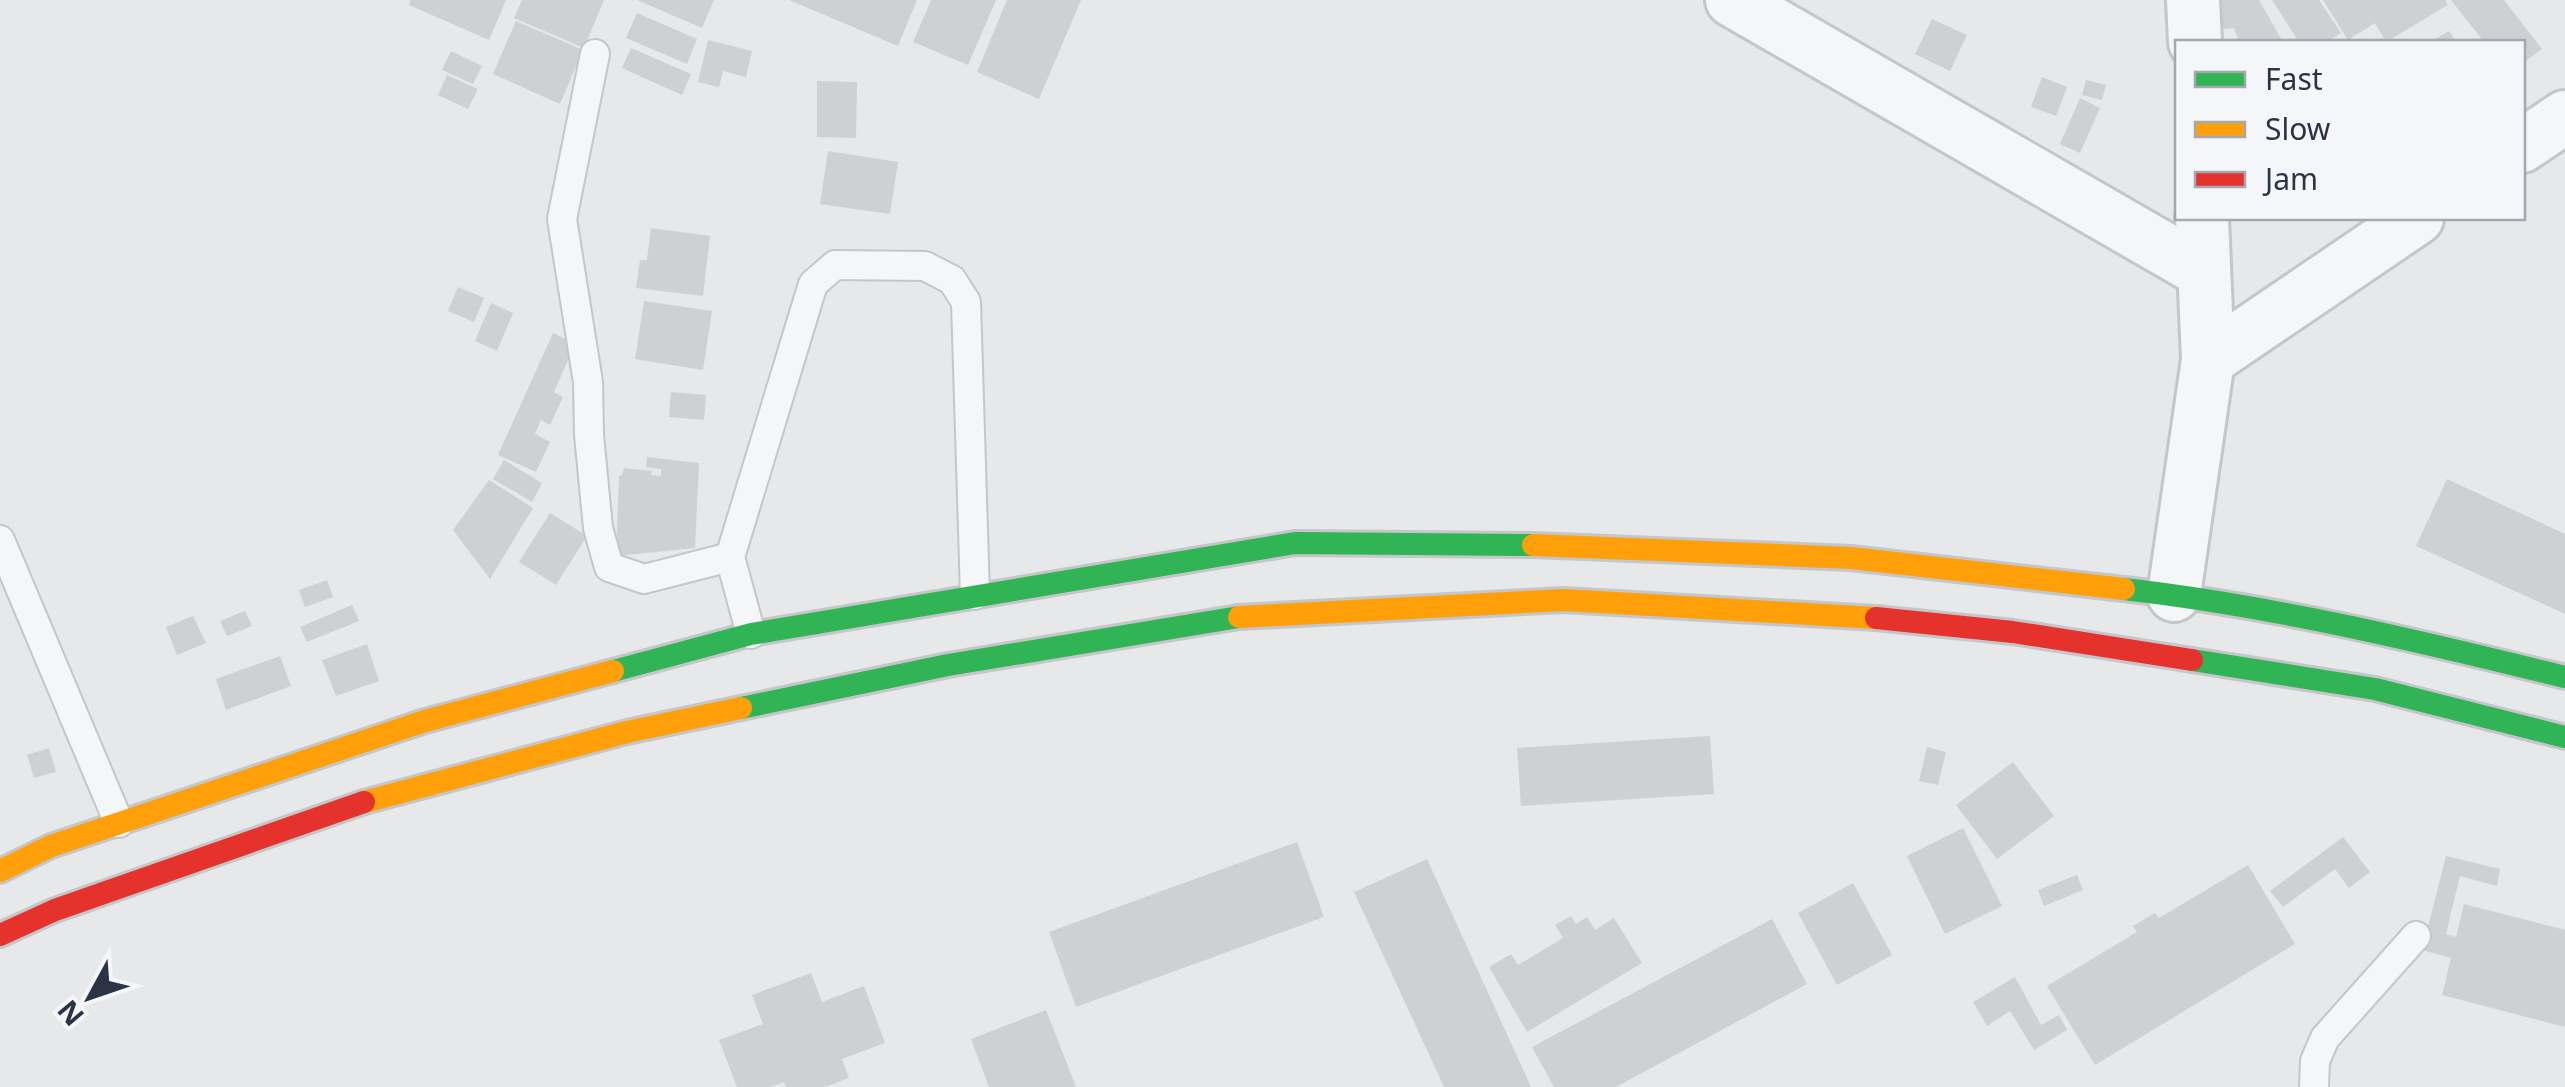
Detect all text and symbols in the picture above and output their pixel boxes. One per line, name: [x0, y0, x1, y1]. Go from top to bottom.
legend: [2175, 40, 2525, 220]
text: Fast: [2265, 58, 2323, 99]
text: Slow: [2265, 108, 2331, 149]
text: Jam: [2262, 158, 2318, 199]
north arrow: [40, 947, 140, 1047]
text: N: [48, 993, 92, 1035]

